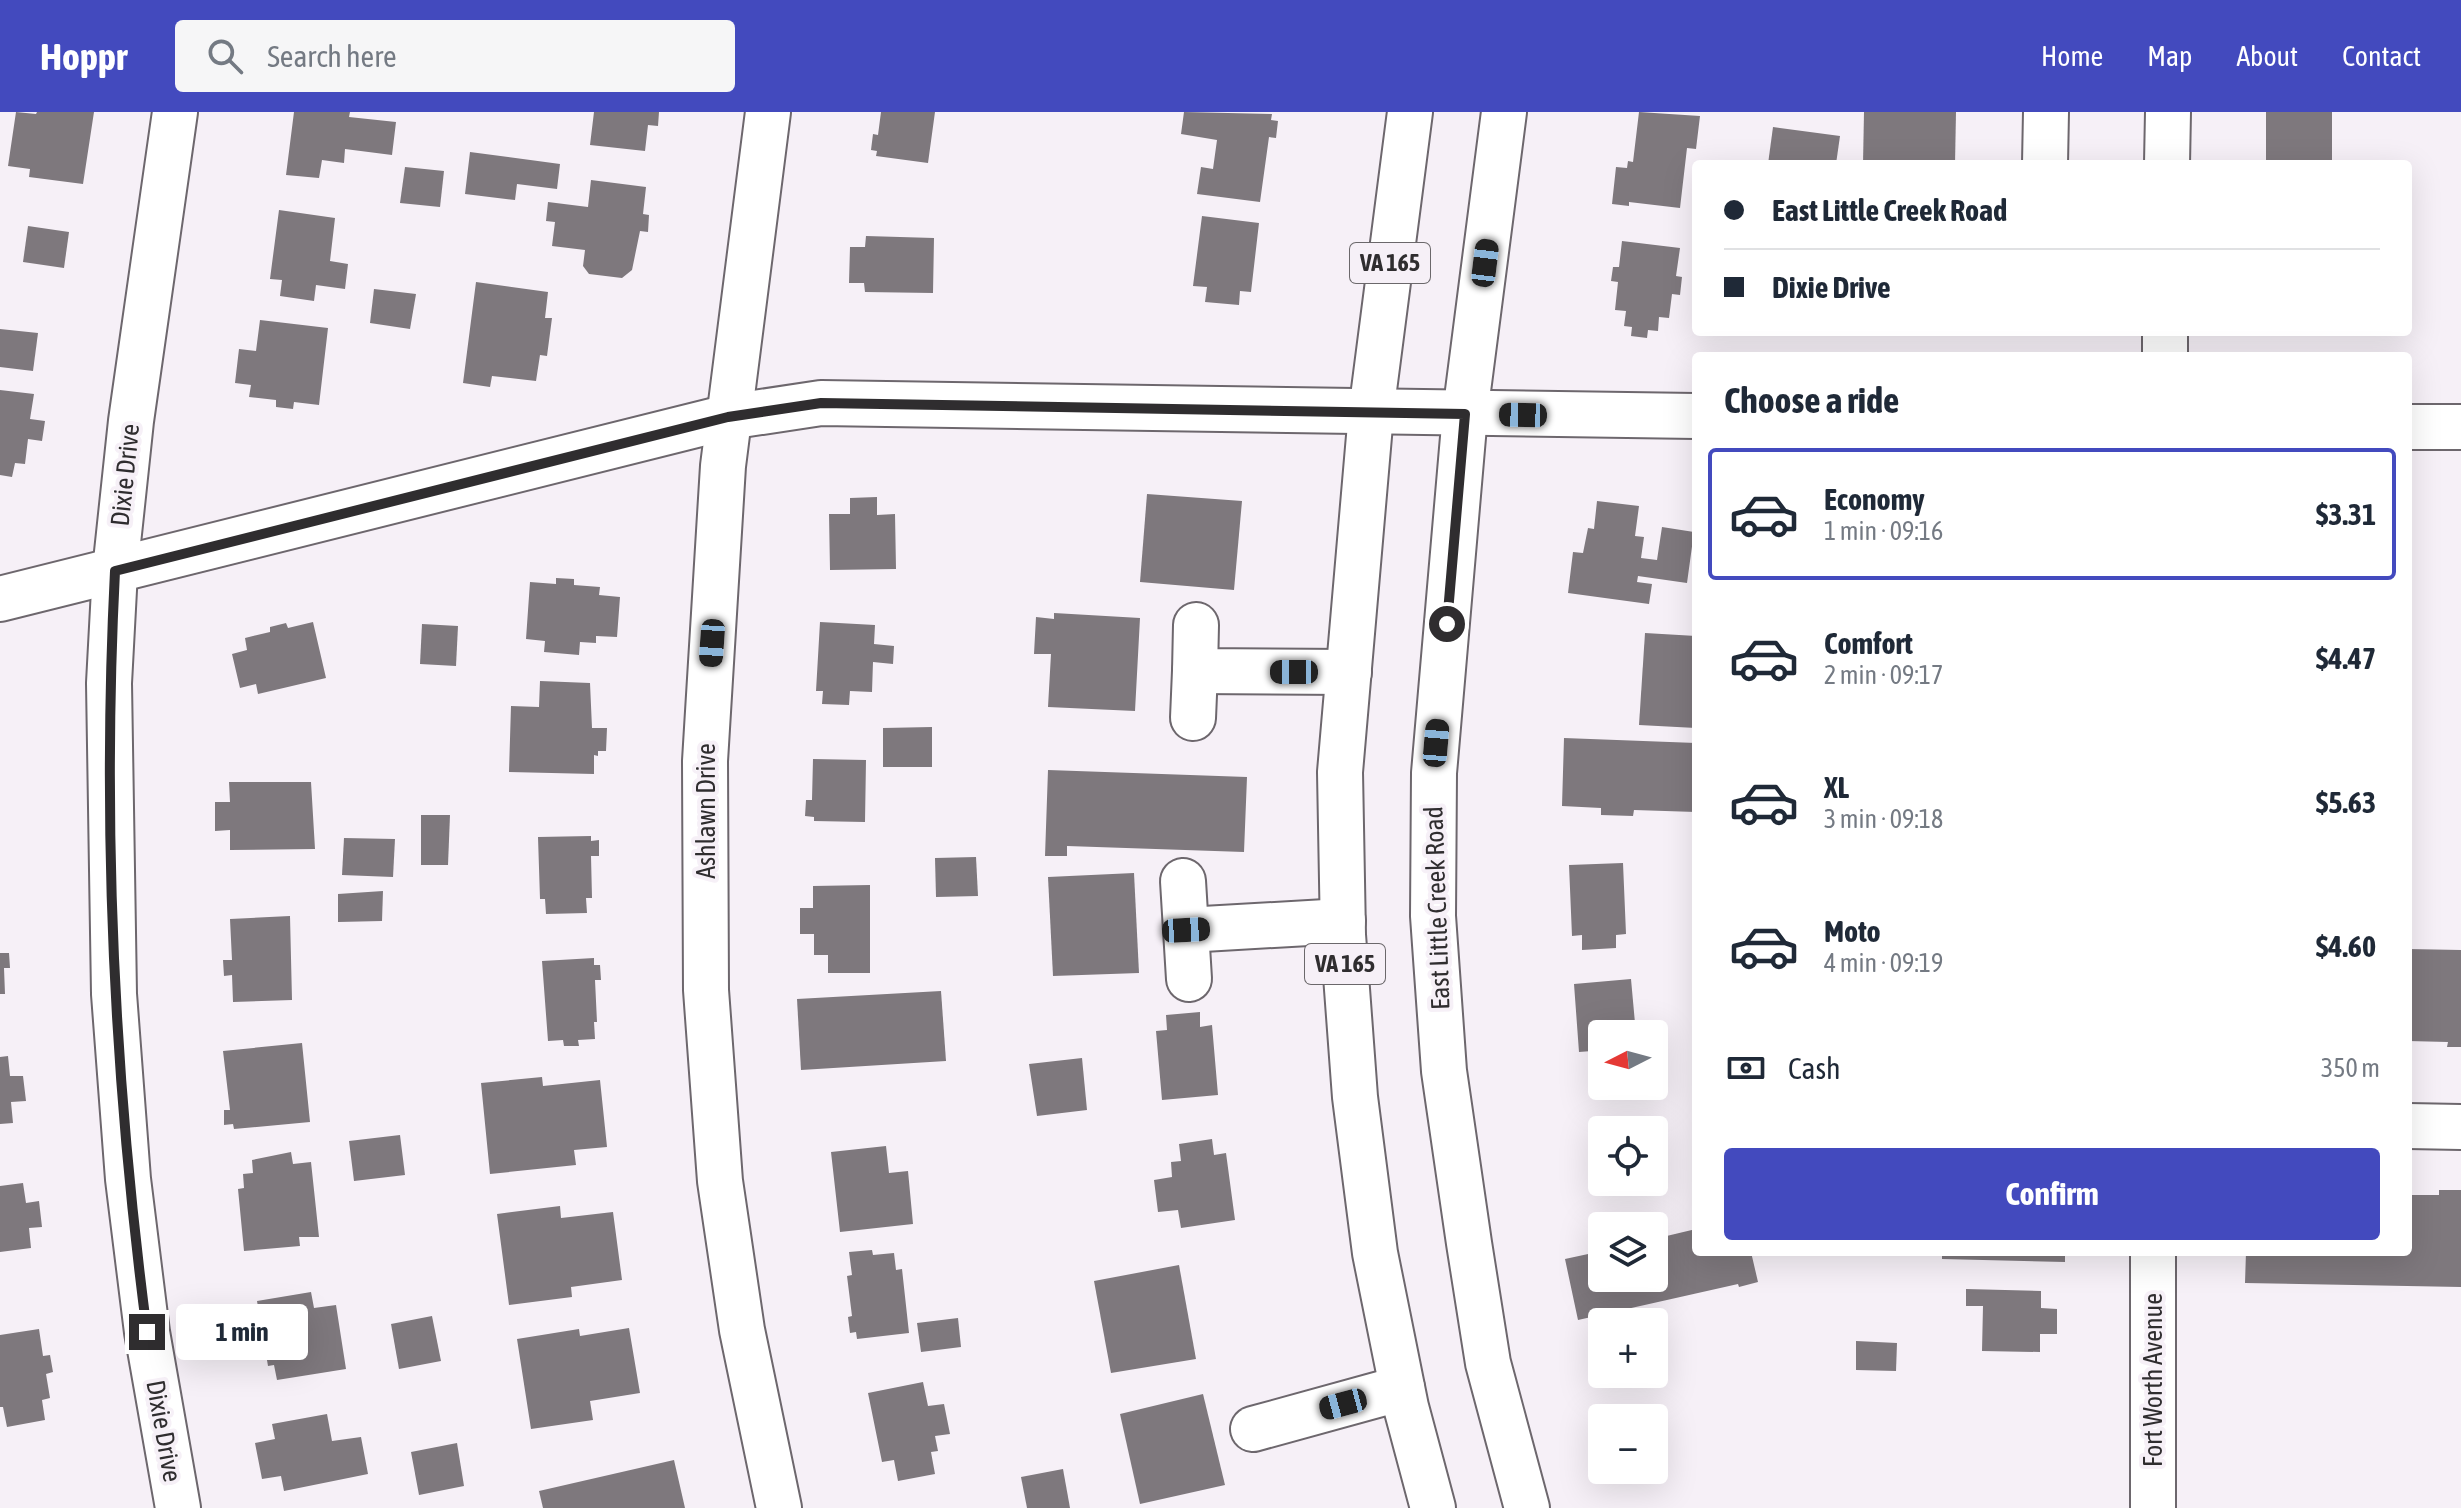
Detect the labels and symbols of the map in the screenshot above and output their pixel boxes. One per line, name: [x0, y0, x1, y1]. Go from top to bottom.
car: [1470, 238, 1500, 288]
road number: VA 165: [1350, 243, 1430, 283]
car: [1499, 403, 1547, 427]
street label: Dixie Drive: [105, 422, 145, 528]
route start: [1429, 606, 1465, 642]
car: [698, 618, 726, 668]
car: [1270, 660, 1318, 684]
car: [1422, 718, 1450, 768]
street label: Ashlawn Drive: [691, 743, 721, 879]
street label: East Little Creek Road: [1418, 806, 1456, 1010]
car: [1161, 917, 1211, 943]
road number: VA 165: [1305, 944, 1385, 984]
north arrow: [1588, 1020, 1668, 1100]
street label: Fort Worth Avenue: [2138, 1293, 2168, 1467]
callout: 1 min: [175, 1304, 307, 1360]
route end: [129, 1314, 165, 1350]
street label: Dixie Drive: [140, 1378, 188, 1484]
car: [1317, 1386, 1369, 1422]

